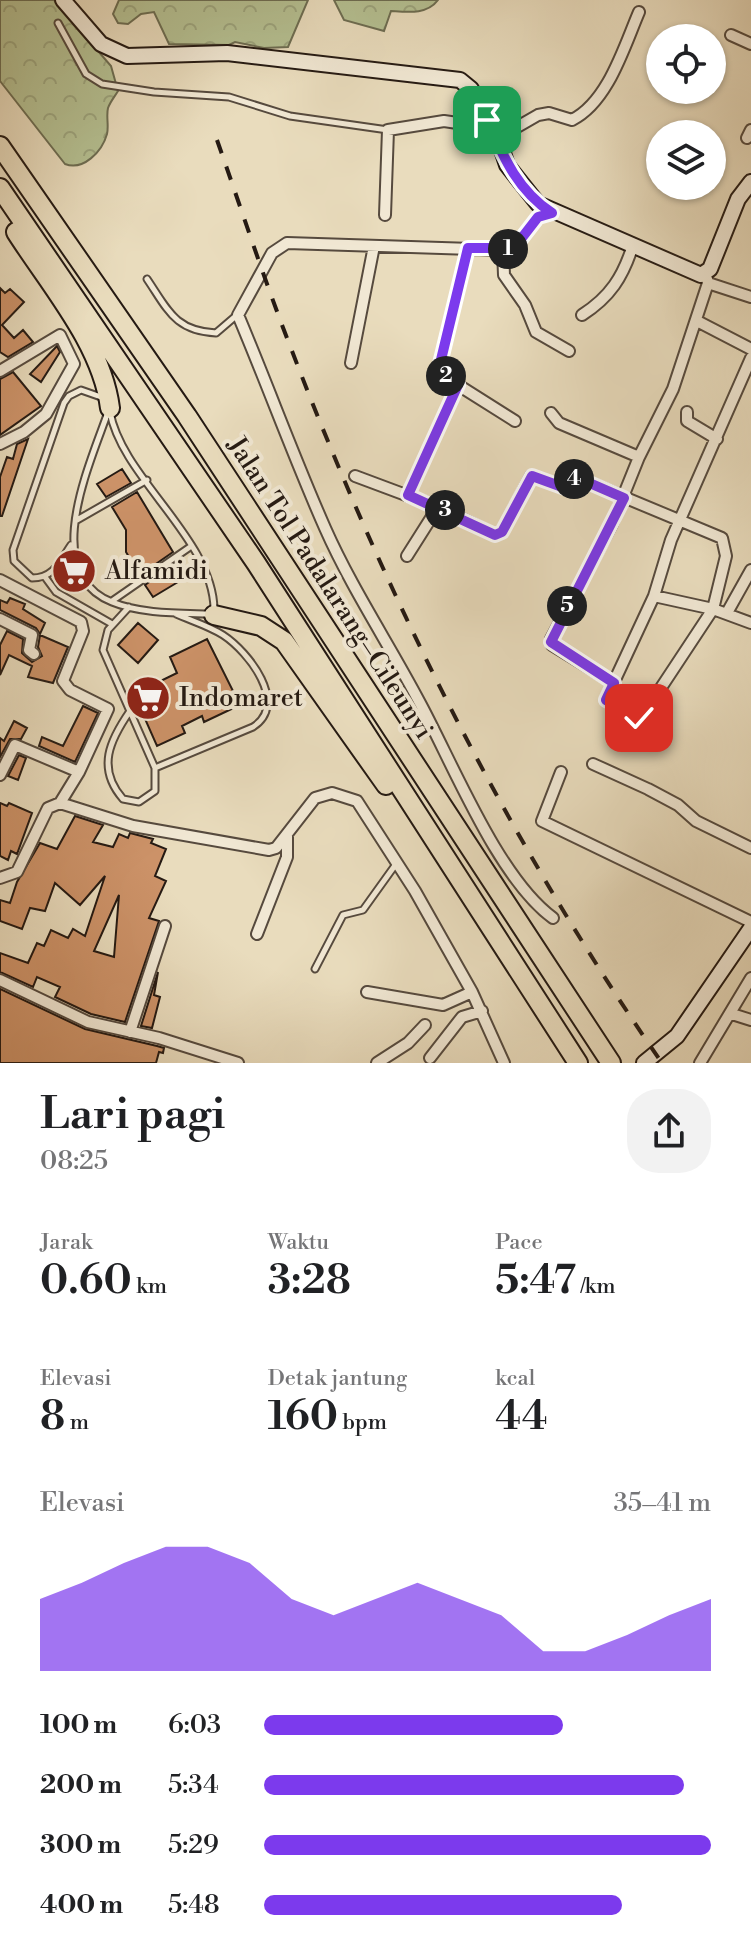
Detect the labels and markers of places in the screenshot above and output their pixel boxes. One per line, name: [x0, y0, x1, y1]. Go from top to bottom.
pin: [453, 86, 521, 154]
pin: 1: [488, 229, 528, 269]
pin: 2: [426, 356, 466, 396]
pin: 4: [554, 459, 594, 499]
pin: 3: [425, 490, 465, 530]
supermarket icon: Alfamidi: [50, 547, 98, 595]
place label: Alfamidi: [104, 555, 208, 587]
pin: 5: [547, 586, 587, 626]
supermarket icon: Indomaret: [124, 674, 172, 722]
place label: Indomaret: [179, 682, 303, 714]
pin: [605, 684, 673, 752]

